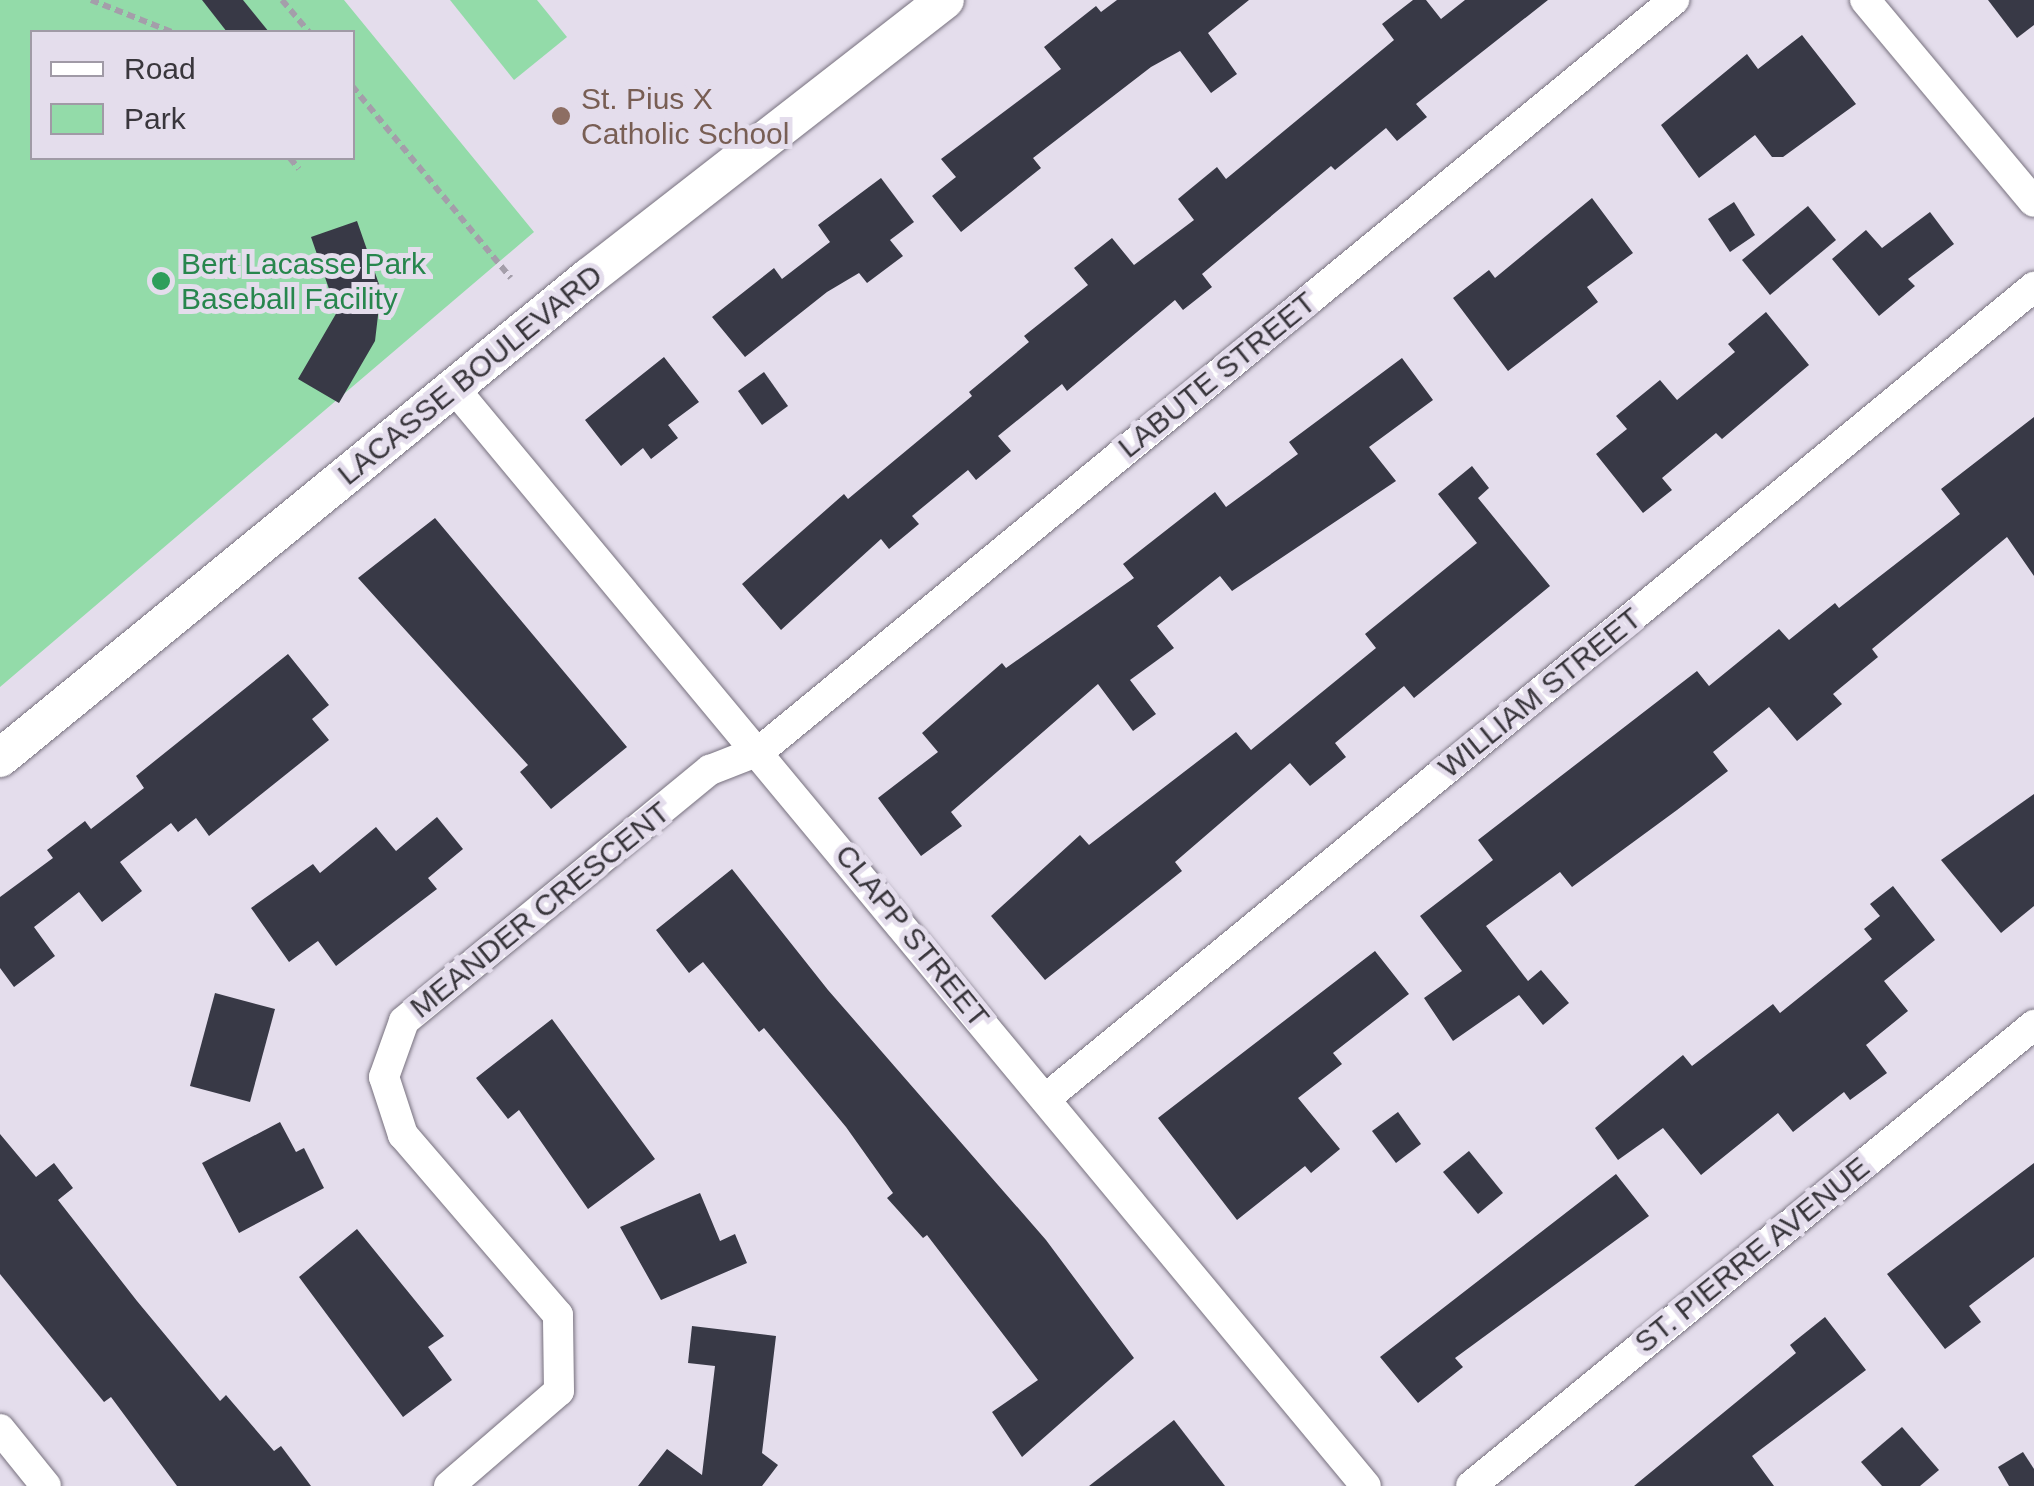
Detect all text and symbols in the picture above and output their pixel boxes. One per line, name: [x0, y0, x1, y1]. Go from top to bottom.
legend: [30, 30, 355, 160]
text: Road: [124, 52, 196, 85]
place label: St. Pius X Catholic School: [581, 81, 789, 152]
text: Park: [124, 102, 186, 135]
marker: St. Pius X Catholic School: [550, 105, 572, 127]
place label: Bert Lacasse Park Baseball Facility: [181, 246, 426, 316]
street label: LACASSE BOULEVARD: [331, 257, 609, 493]
marker: Bert Lacasse Park Baseball Facility: [150, 270, 172, 292]
street label: LABUTE STREET: [1111, 284, 1323, 466]
street label: WILLIAM STREET: [1432, 600, 1648, 786]
street label: MEANDER CRESCENT: [403, 794, 677, 1026]
street label: CLAPP STREET: [827, 837, 997, 1035]
street label: ST. PIERRE AVENUE: [1627, 1149, 1877, 1361]

